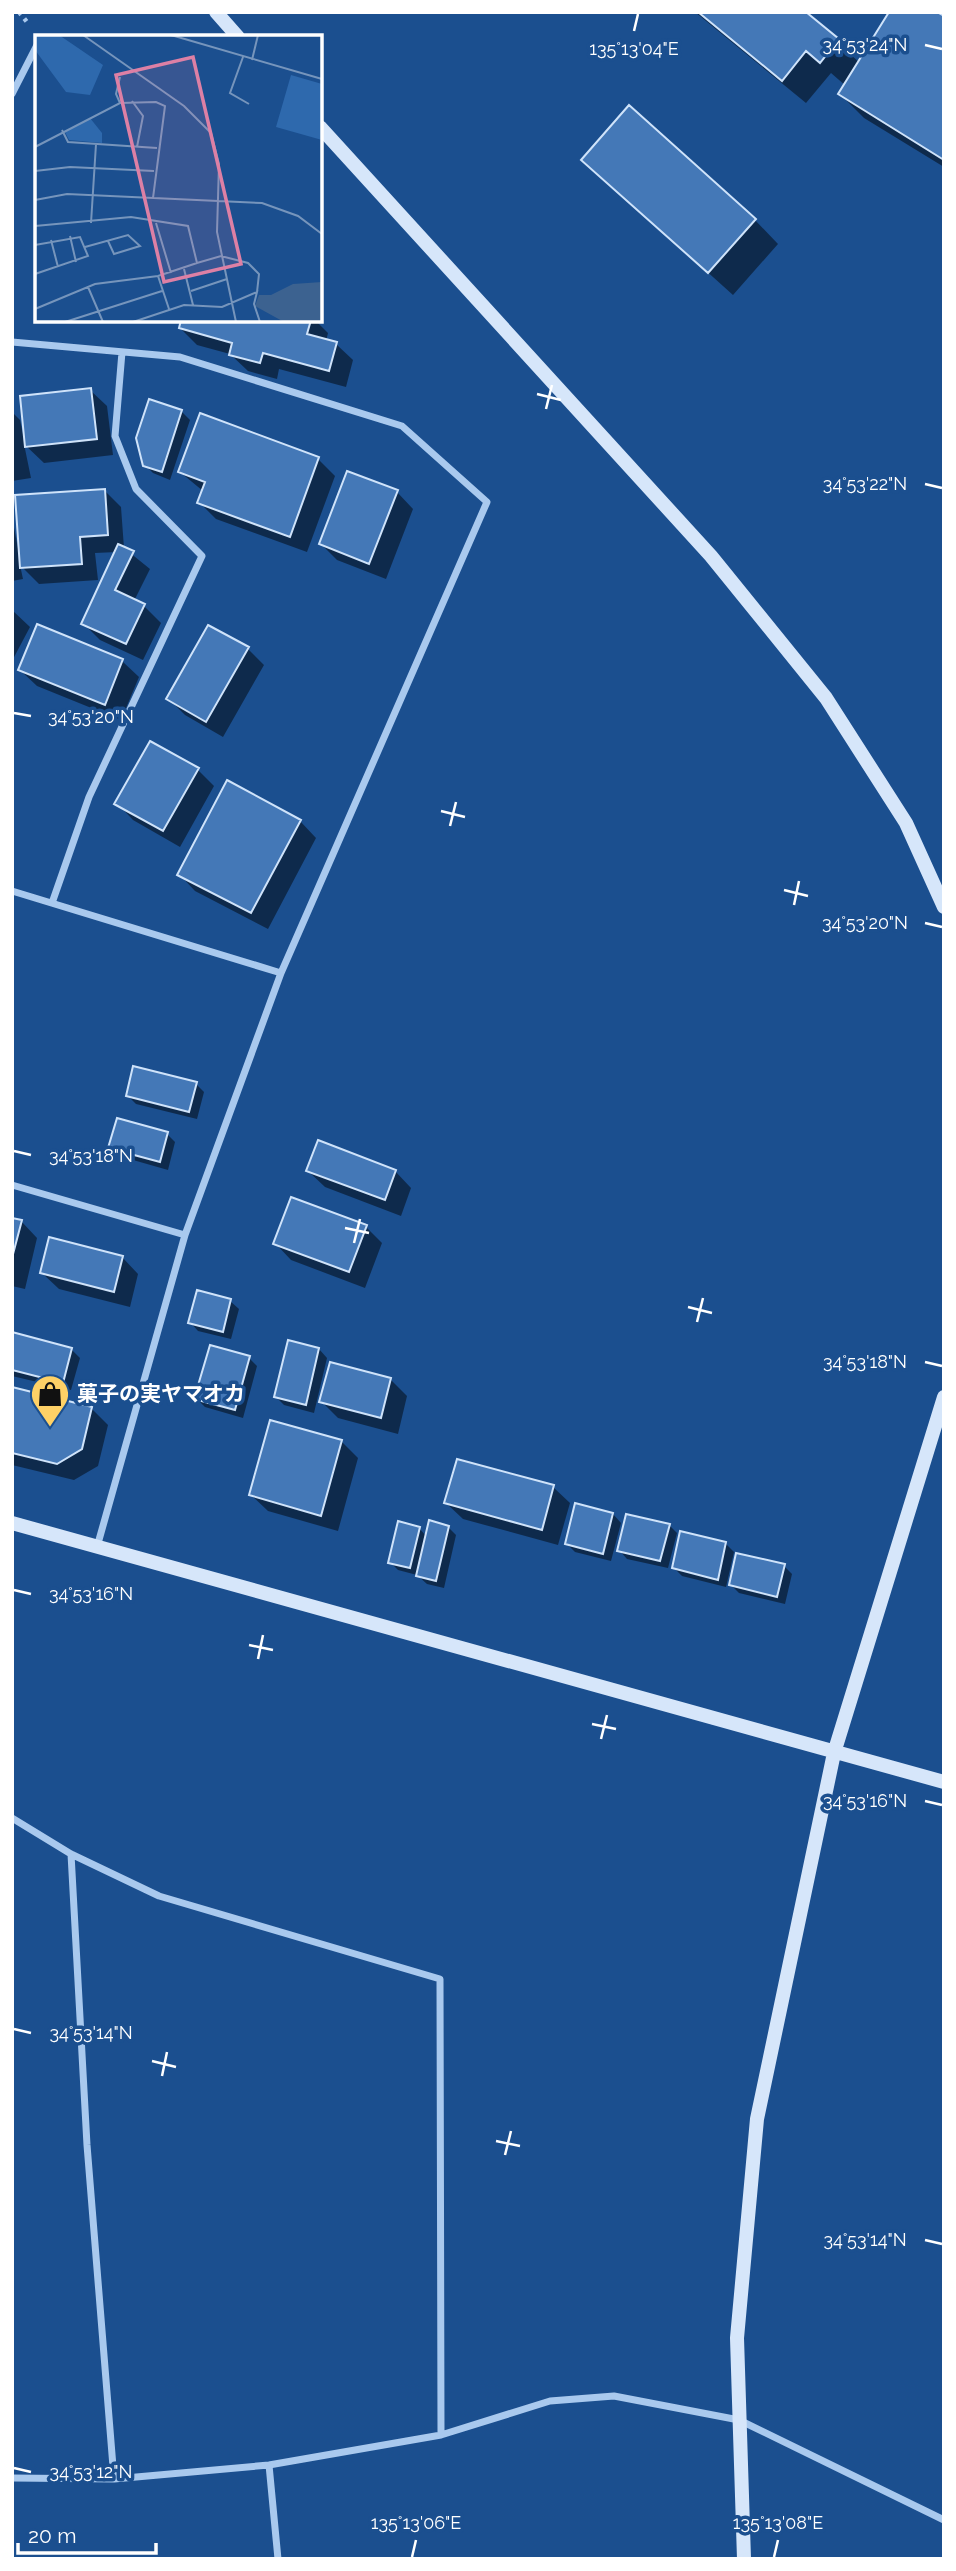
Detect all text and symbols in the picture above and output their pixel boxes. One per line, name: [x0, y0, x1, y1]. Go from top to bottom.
text: 34°53'24"N: [823, 34, 907, 55]
inset map: [35, 35, 322, 322]
text: 135°13'04"E: [589, 38, 679, 59]
text: 34°53'22"N: [823, 473, 907, 494]
text: 34°53'20"N: [48, 706, 134, 727]
text: 34°53'20"N: [822, 912, 908, 933]
text: 34°53'18"N: [49, 1145, 133, 1166]
text: 34°53'18"N: [823, 1351, 907, 1372]
shop icon: 菓子の実ヤマオカ: [29, 1373, 71, 1428]
place label: 菓子の実ヤマオカ: [77, 1381, 245, 1406]
text: 34°53'16"N: [49, 1583, 133, 1604]
text: 34°53'16"N: [823, 1790, 907, 1811]
text: 34°53'14"N: [49, 2022, 133, 2043]
text: 34°53'14"N: [823, 2229, 907, 2250]
text: 34°53'12"N: [50, 2461, 132, 2482]
scale bar: [18, 2512, 156, 2556]
text: 135°13'06"E: [371, 2512, 461, 2533]
text: 135°13'08"E: [733, 2512, 823, 2533]
text: 20 m: [28, 2523, 76, 2548]

